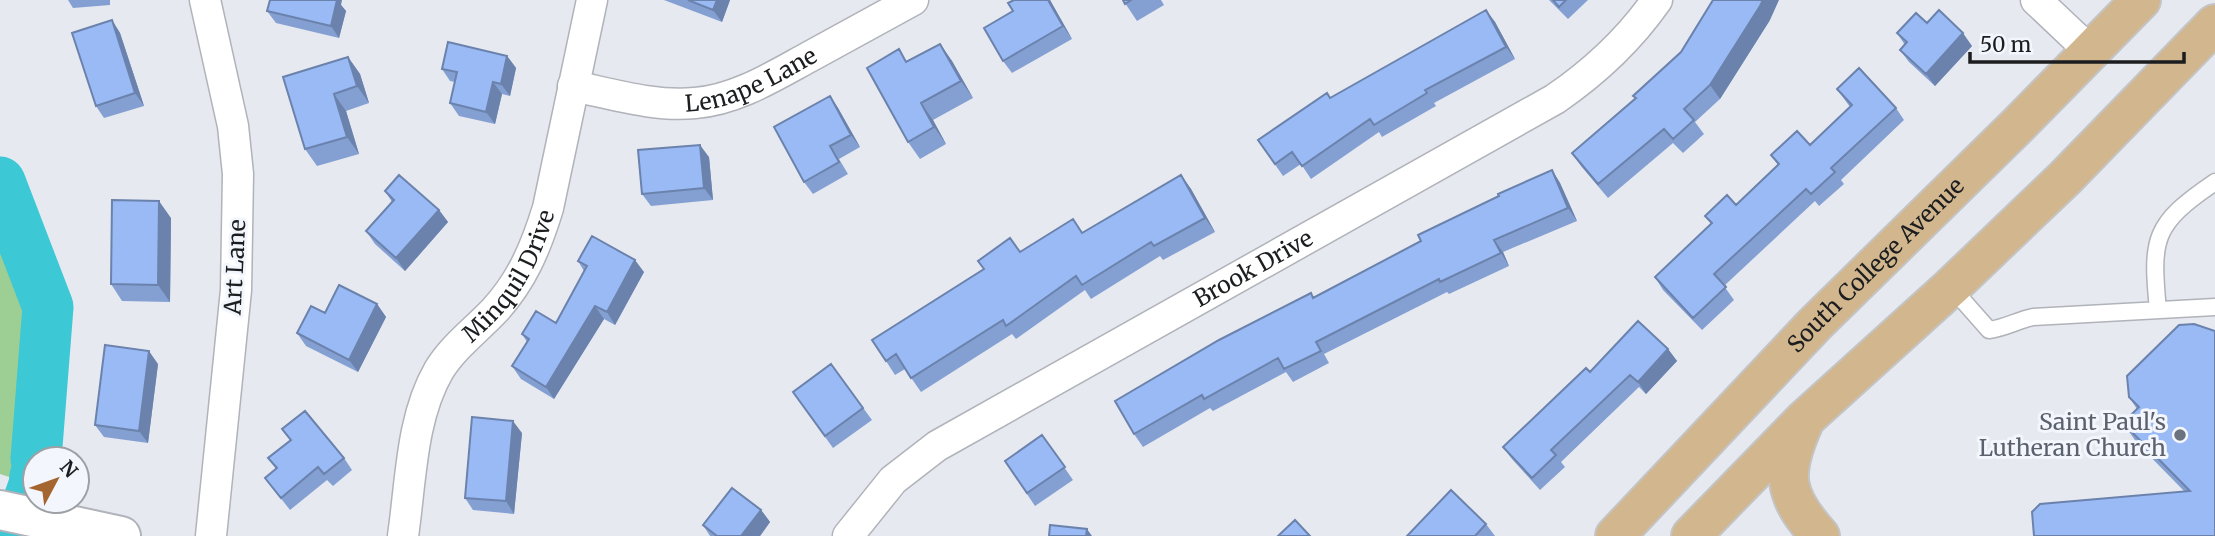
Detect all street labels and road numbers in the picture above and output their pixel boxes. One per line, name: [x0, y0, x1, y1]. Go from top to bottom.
street label: Lenape Lane: [684, 41, 822, 118]
street label: South College Avenue: [1781, 171, 1970, 358]
street label: Minquil Drive: [456, 206, 561, 348]
street label: Art Lane: [217, 218, 251, 316]
street label: Brook Drive: [1188, 223, 1318, 313]

